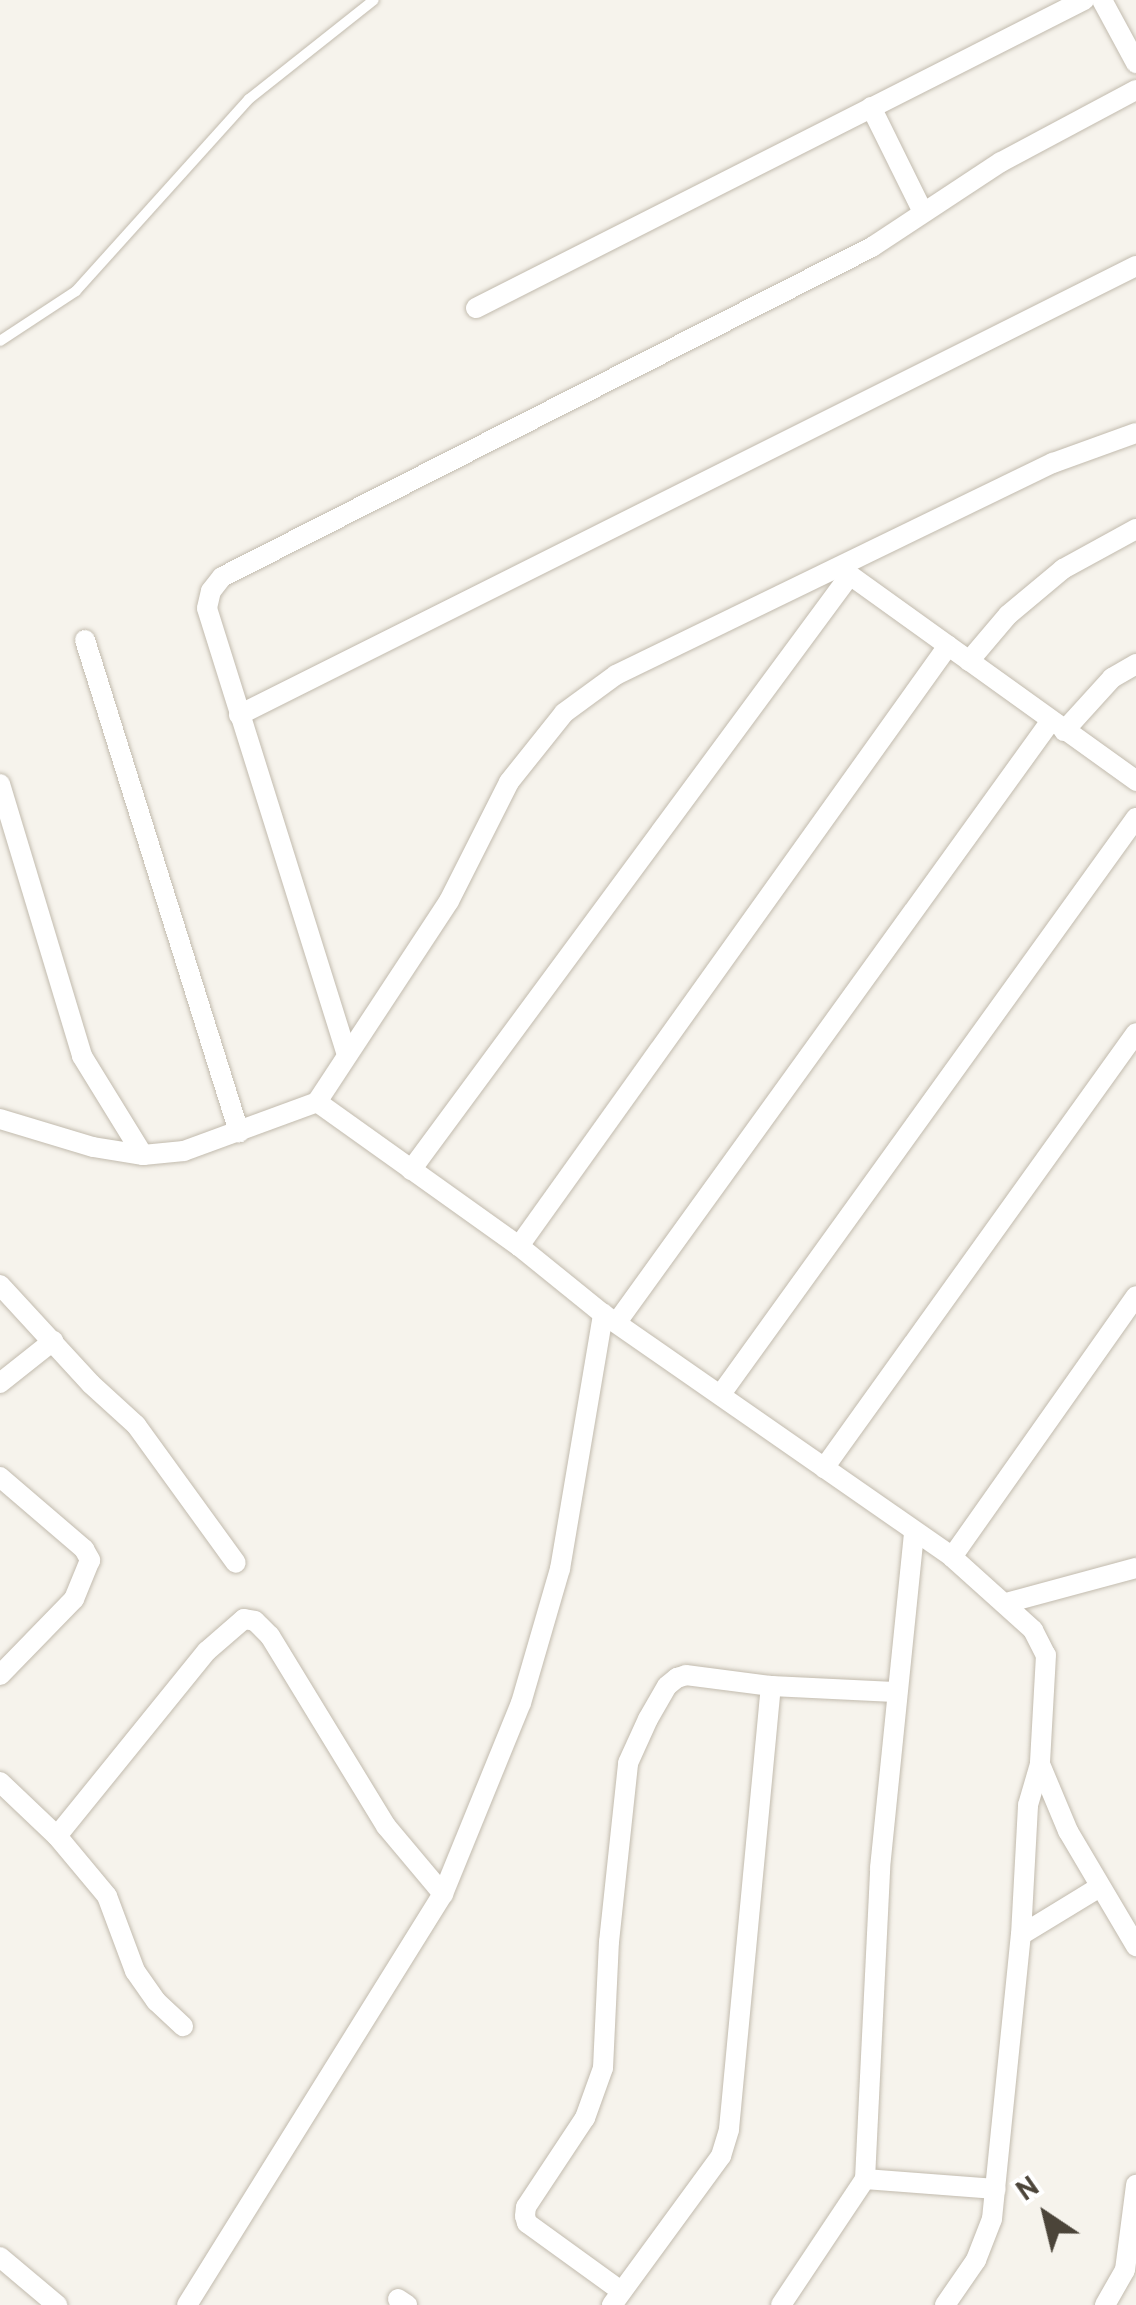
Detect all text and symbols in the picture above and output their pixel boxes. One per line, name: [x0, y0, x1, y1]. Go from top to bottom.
north arrow: [996, 2165, 1096, 2265]
text: N: [1010, 2170, 1047, 2211]

